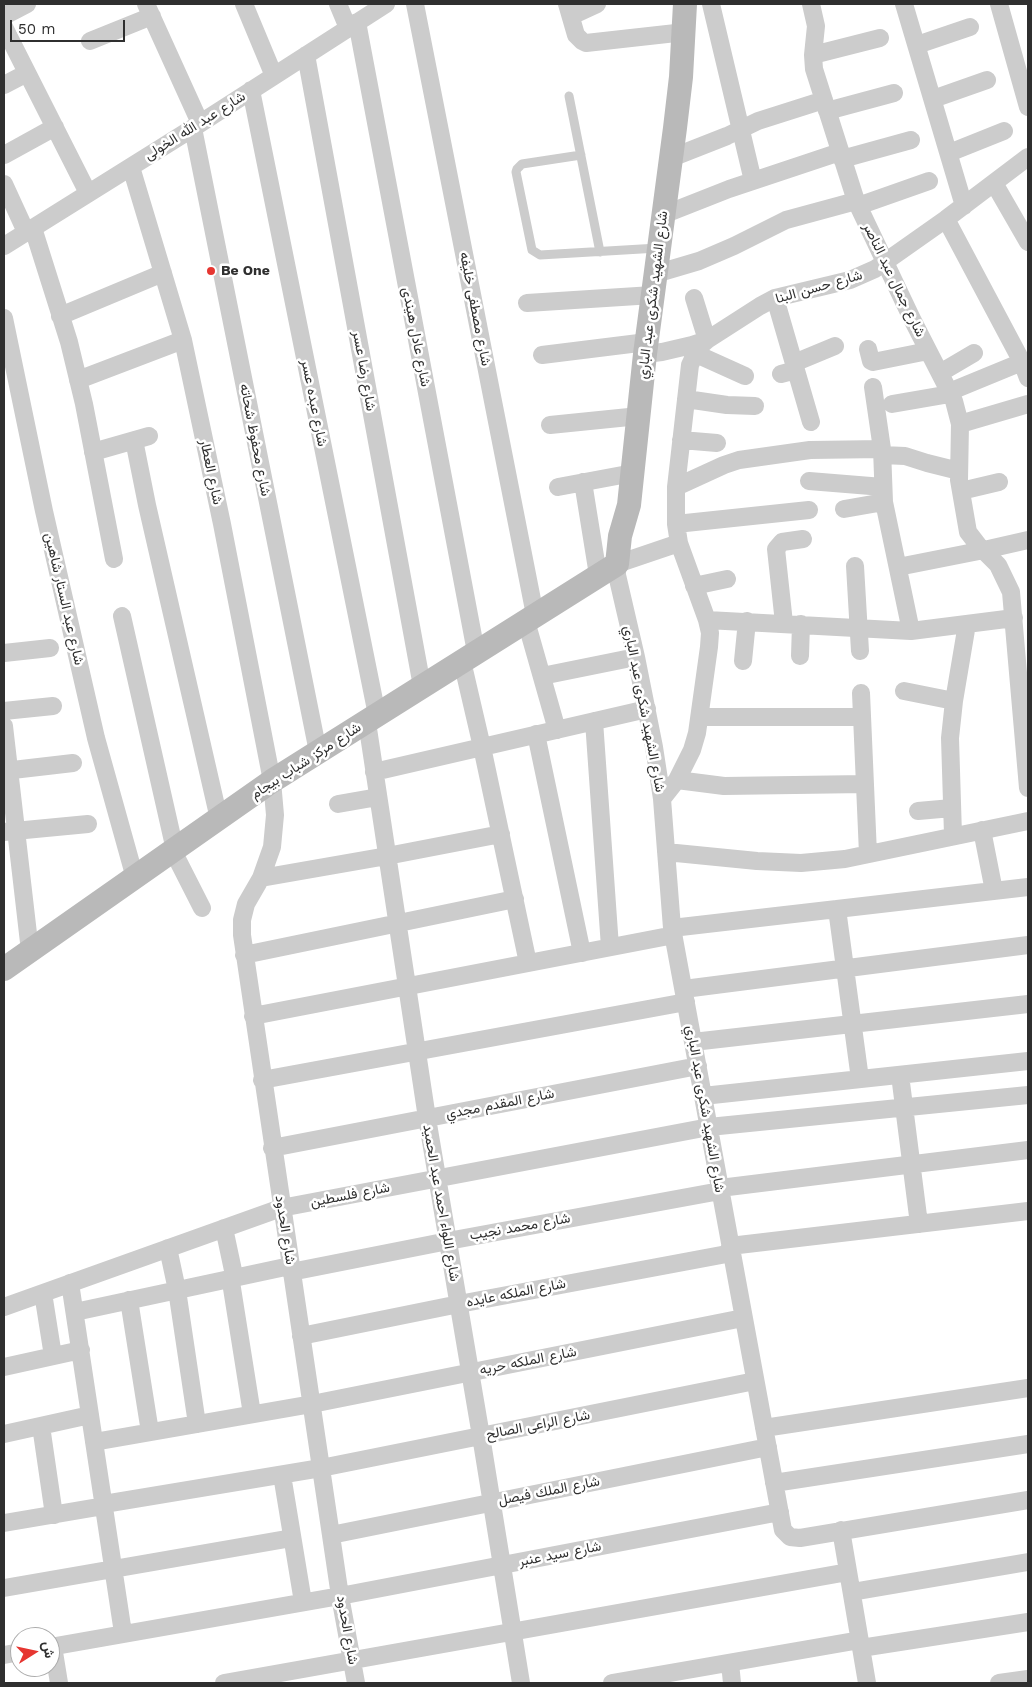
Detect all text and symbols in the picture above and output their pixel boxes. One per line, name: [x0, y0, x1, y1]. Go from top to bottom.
scale bar: [12, 10, 128, 42]
text: 50 m: [18, 20, 55, 38]
street label: شارع عبد الله الخولى: [141, 88, 249, 164]
street label: شارع الشهيد شكرى عبد الباري: [634, 210, 672, 380]
street label: شارع جمال عبد الناصر: [859, 220, 929, 340]
street label: شارع مصطفى خليفه: [456, 251, 494, 367]
place label: Be One: [221, 263, 270, 279]
marker: Be One: [205, 265, 217, 277]
street label: شارع حسن البنا: [774, 267, 864, 307]
street label: شارع عادل هيندى: [398, 286, 434, 388]
street label: شارع رضا عسر: [349, 330, 379, 412]
street label: شارع عبده عسر: [297, 358, 331, 448]
street label: شارع محفوظ شحاته: [236, 382, 274, 498]
street label: شارع العطار: [196, 438, 226, 506]
street label: شارع عبد الستار شاهين: [41, 531, 87, 667]
street label: شارع الشهيد شكرى عبد الباري: [620, 624, 668, 794]
street label: شارع مركز شباب بيجام: [248, 719, 364, 803]
street label: شارع الشهيد شكرى عبد الباري: [682, 1024, 728, 1194]
street label: شارع المقدم مجدي: [444, 1085, 556, 1123]
street label: شارع اللواء احمد عبد الحميد: [419, 1123, 463, 1283]
street label: شارع فلسطين: [309, 1179, 391, 1211]
street label: شارع الحدود: [271, 1194, 299, 1266]
street label: شارع محمد نجيب: [468, 1210, 572, 1244]
street label: شارع الملكه عايده: [465, 1275, 567, 1311]
street label: شارع الملكه حريه: [478, 1343, 578, 1379]
street label: شارع الراعى الصالح: [485, 1407, 591, 1443]
street label: شارع الملك فيصل: [497, 1473, 601, 1509]
street label: شارع سيد عنبر: [517, 1538, 603, 1570]
street label: شارع الحدود: [333, 1594, 361, 1666]
north arrow: [10, 1627, 60, 1677]
text: ش: [39, 1640, 58, 1659]

